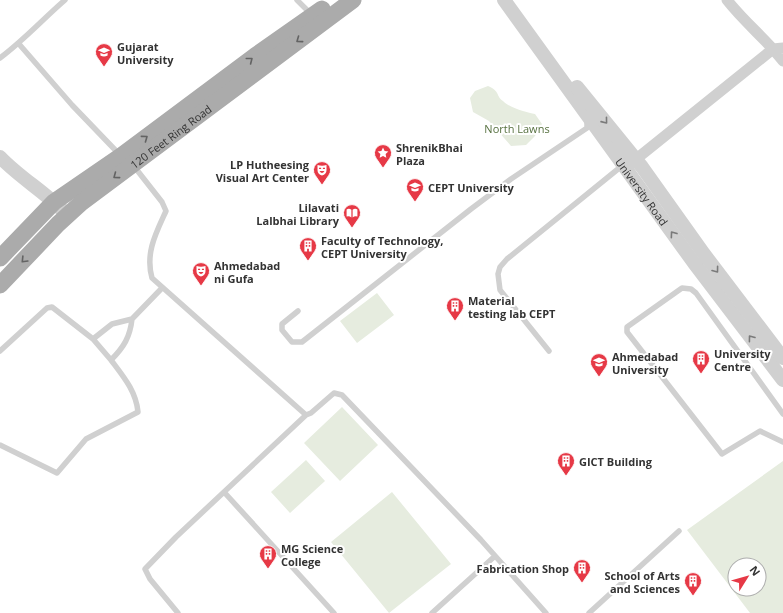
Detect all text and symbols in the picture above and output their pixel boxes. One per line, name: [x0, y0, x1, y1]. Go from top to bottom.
one-way arrow: [296, 35, 303, 42]
place label: Gujarat University: [117, 39, 174, 67]
school or university icon: Gujarat University: [94, 42, 114, 67]
one-way arrow: [245, 58, 252, 65]
street label: 120 Feet Ring Road: [127, 101, 214, 172]
one-way arrow: [601, 117, 608, 124]
park label: North Lawns: [484, 121, 550, 136]
one-way arrow: [141, 135, 148, 142]
place label: ShrenikBhai Plaza: [396, 140, 463, 168]
place icon: ShrenikBhai Plaza: [373, 143, 393, 168]
street label: University Road: [613, 154, 672, 228]
place label: LP Hutheesing Visual Art Center: [216, 157, 310, 185]
theatre icon: LP Hutheesing Visual Art Center: [312, 160, 332, 185]
one-way arrow: [113, 171, 120, 178]
school or university icon: CEPT University: [405, 177, 425, 202]
place label: CEPT University: [428, 180, 515, 195]
place label: Lilavati Lalbhai Library: [256, 200, 340, 228]
library icon: Lilavati Lalbhai Library: [342, 203, 362, 228]
one-way arrow: [671, 231, 678, 238]
place label: Faculty of Technology, CEPT University: [321, 233, 443, 261]
building icon: Faculty of Technology, CEPT University: [298, 236, 318, 261]
one-way arrow: [22, 255, 29, 263]
place label: Ahmedabad ni Gufa: [214, 258, 280, 286]
theatre icon: Ahmedabad ni Gufa: [191, 261, 211, 286]
one-way arrow: [712, 266, 719, 273]
place label: Material testing lab CEPT: [468, 293, 556, 321]
building icon: Material testing lab CEPT: [445, 296, 465, 321]
one-way arrow: [749, 335, 756, 342]
place label: University Centre: [714, 346, 771, 374]
place label: Ahmedabad University: [612, 349, 678, 377]
building icon: University Centre: [691, 349, 711, 374]
school or university icon: Ahmedabad University: [589, 352, 609, 377]
building icon: GICT Building: [556, 451, 576, 476]
place label: GICT Building: [579, 454, 653, 469]
place label: MG Science College: [281, 541, 344, 569]
building icon: MG Science College: [258, 544, 278, 569]
north arrow: [727, 557, 767, 597]
building icon: Fabrication Shop: [572, 558, 592, 583]
place label: Fabrication Shop: [477, 561, 569, 576]
text: N: [747, 563, 764, 579]
place label: School of Arts and Sciences: [604, 568, 681, 596]
building icon: School of Arts and Sciences: [683, 571, 703, 596]

